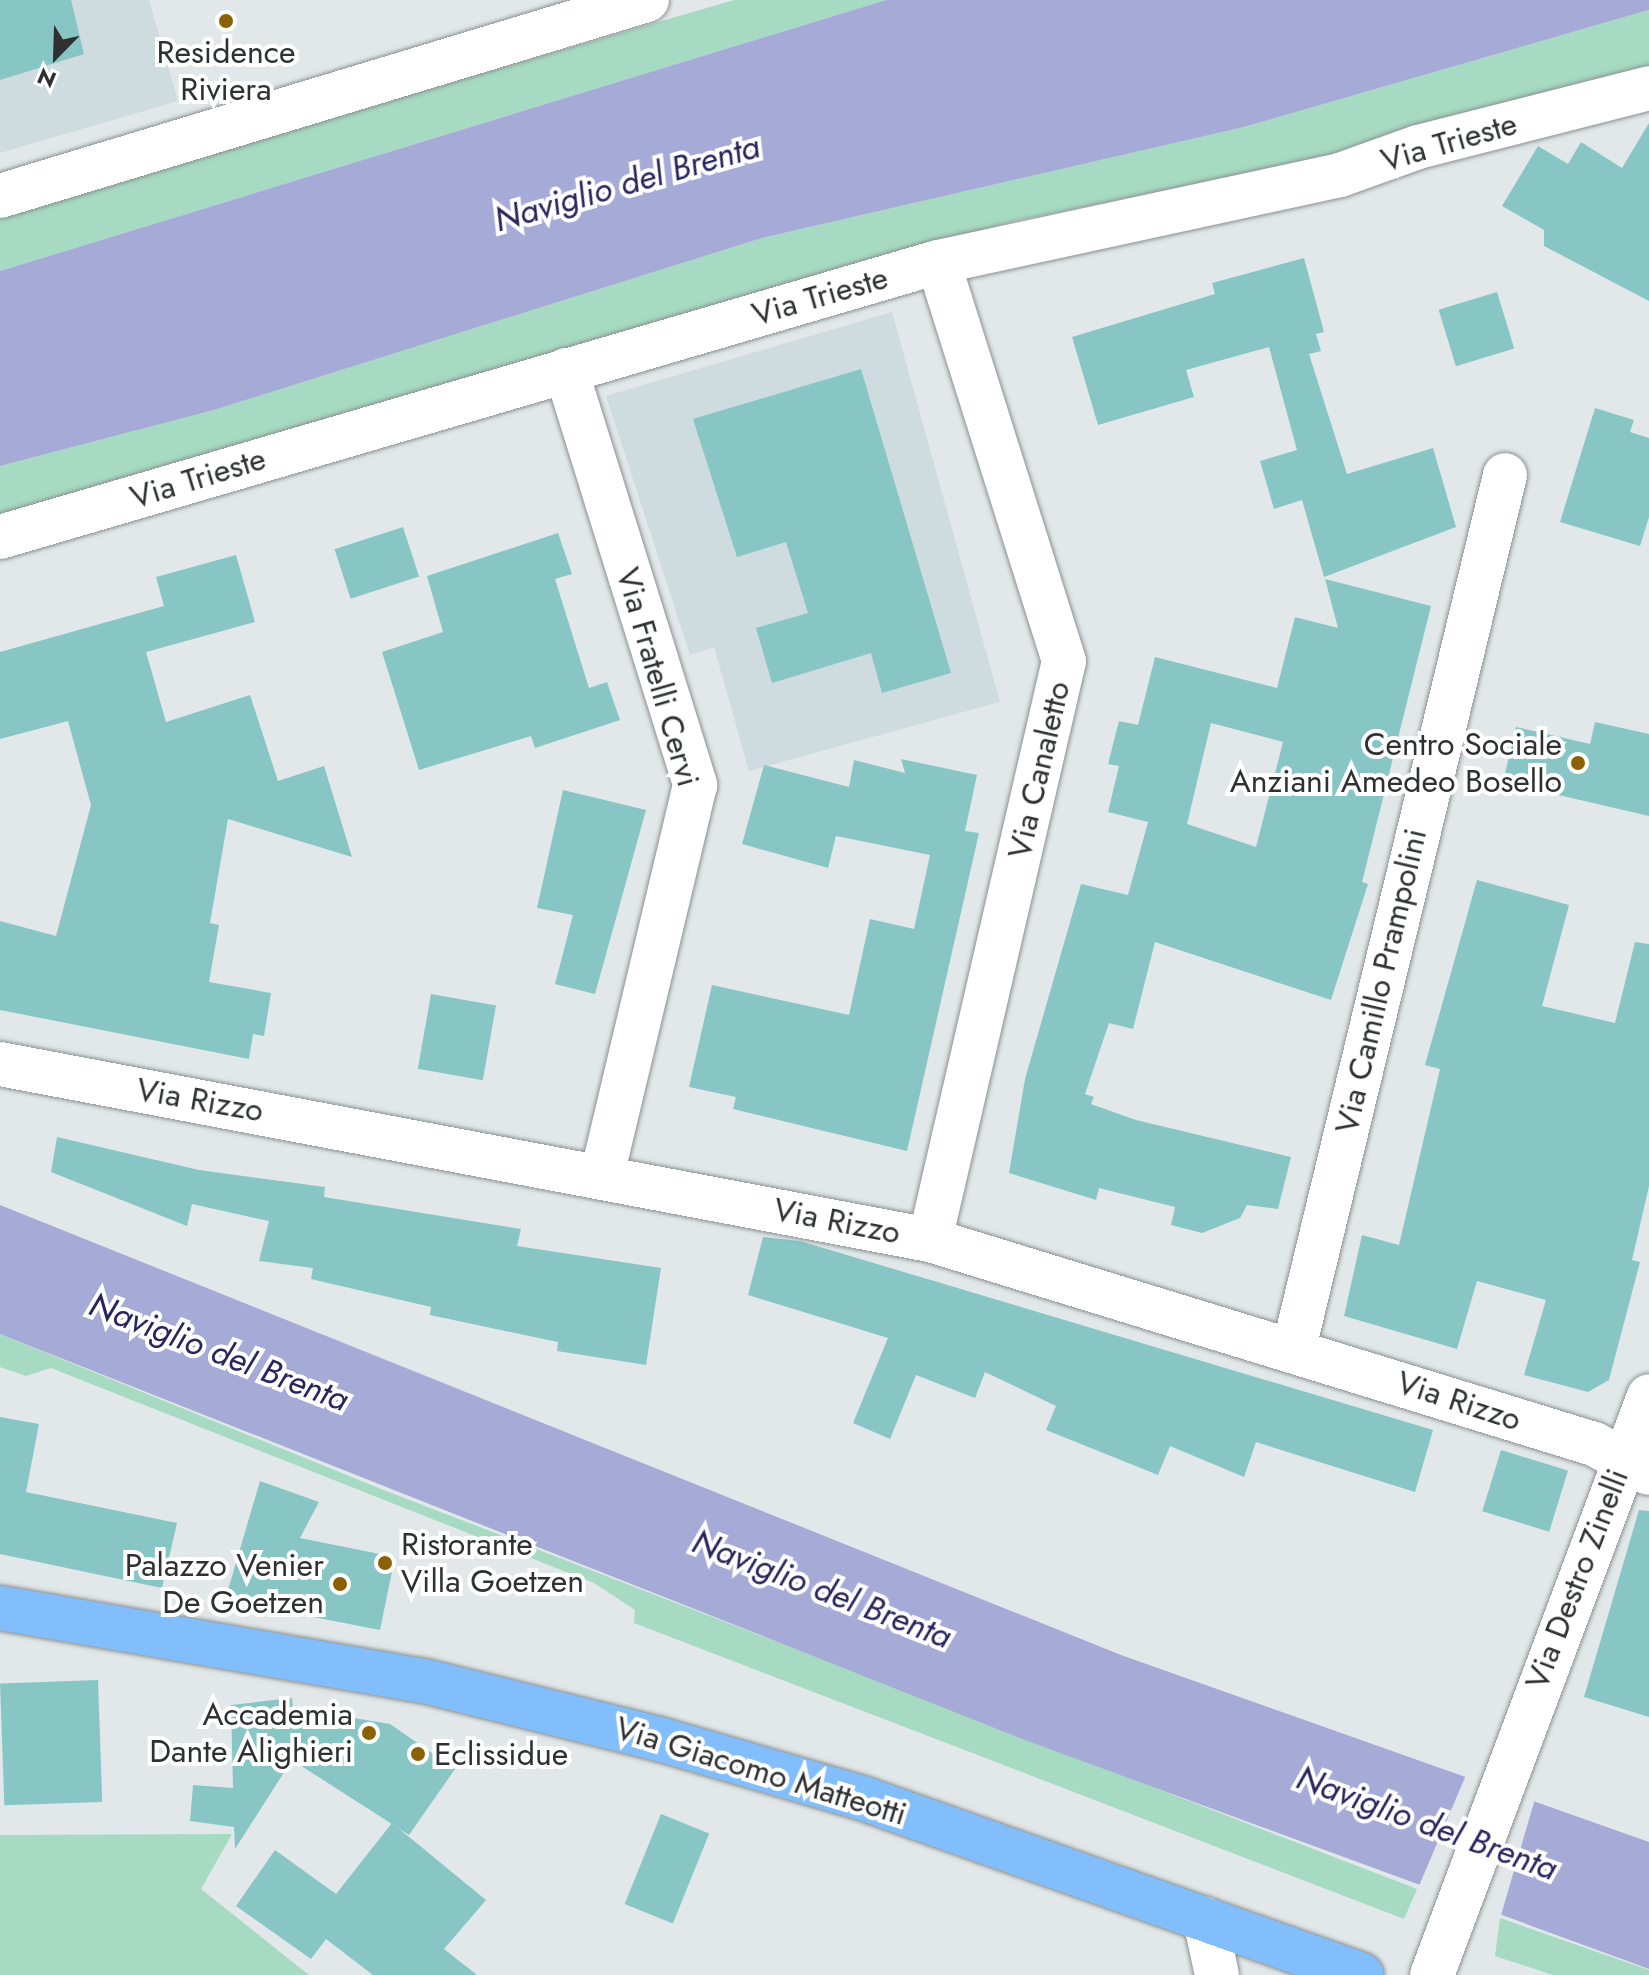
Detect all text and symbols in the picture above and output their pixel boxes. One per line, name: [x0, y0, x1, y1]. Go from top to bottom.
marker: Residence Riviera: [217, 12, 235, 30]
north arrow: [16, 16, 96, 96]
place label: Residence Riviera: [157, 34, 295, 109]
text: N: [32, 60, 61, 96]
street label: Via Trieste: [1377, 104, 1521, 180]
water label: Naviglio del Brenta: [490, 126, 764, 240]
street label: Via Trieste: [748, 258, 892, 334]
street label: Via Trieste: [126, 439, 270, 517]
street label: Via Fratelli Cervi: [608, 563, 708, 791]
street label: Via Canaletto: [1000, 678, 1078, 862]
place label: Centro Sociale Anziani Amedeo Bosello: [1230, 726, 1562, 801]
marker: Centro Sociale Anziani Amedeo Bosello: [1569, 754, 1587, 772]
street label: Via Camillo Prampolini: [1327, 825, 1435, 1137]
street label: Via Rizzo: [134, 1070, 266, 1130]
street label: Via Rizzo: [770, 1190, 904, 1252]
water label: Naviglio del Brenta: [84, 1284, 354, 1420]
street label: Via Rizzo: [1392, 1363, 1526, 1439]
street label: Via Destro Zinelli: [1517, 1463, 1637, 1695]
water label: Naviglio del Brenta: [687, 1521, 957, 1657]
place label: Ristorante Villa Goetzen: [401, 1526, 584, 1601]
place label: Palazzo Venier De Goetzen: [125, 1547, 324, 1622]
marker: Ristorante Villa Goetzen: [376, 1554, 394, 1572]
marker: Palazzo Venier De Goetzen: [331, 1575, 349, 1593]
place label: Accademia Dante Alighieri: [149, 1696, 353, 1771]
street label: Via Giacomo Matteotti: [611, 1708, 911, 1834]
marker: Accademia Dante Alighieri: [360, 1724, 378, 1742]
place label: Eclissidue: [434, 1735, 568, 1773]
marker: Eclissidue: [409, 1745, 427, 1763]
water label: Naviglio del Brenta: [1291, 1757, 1563, 1889]

